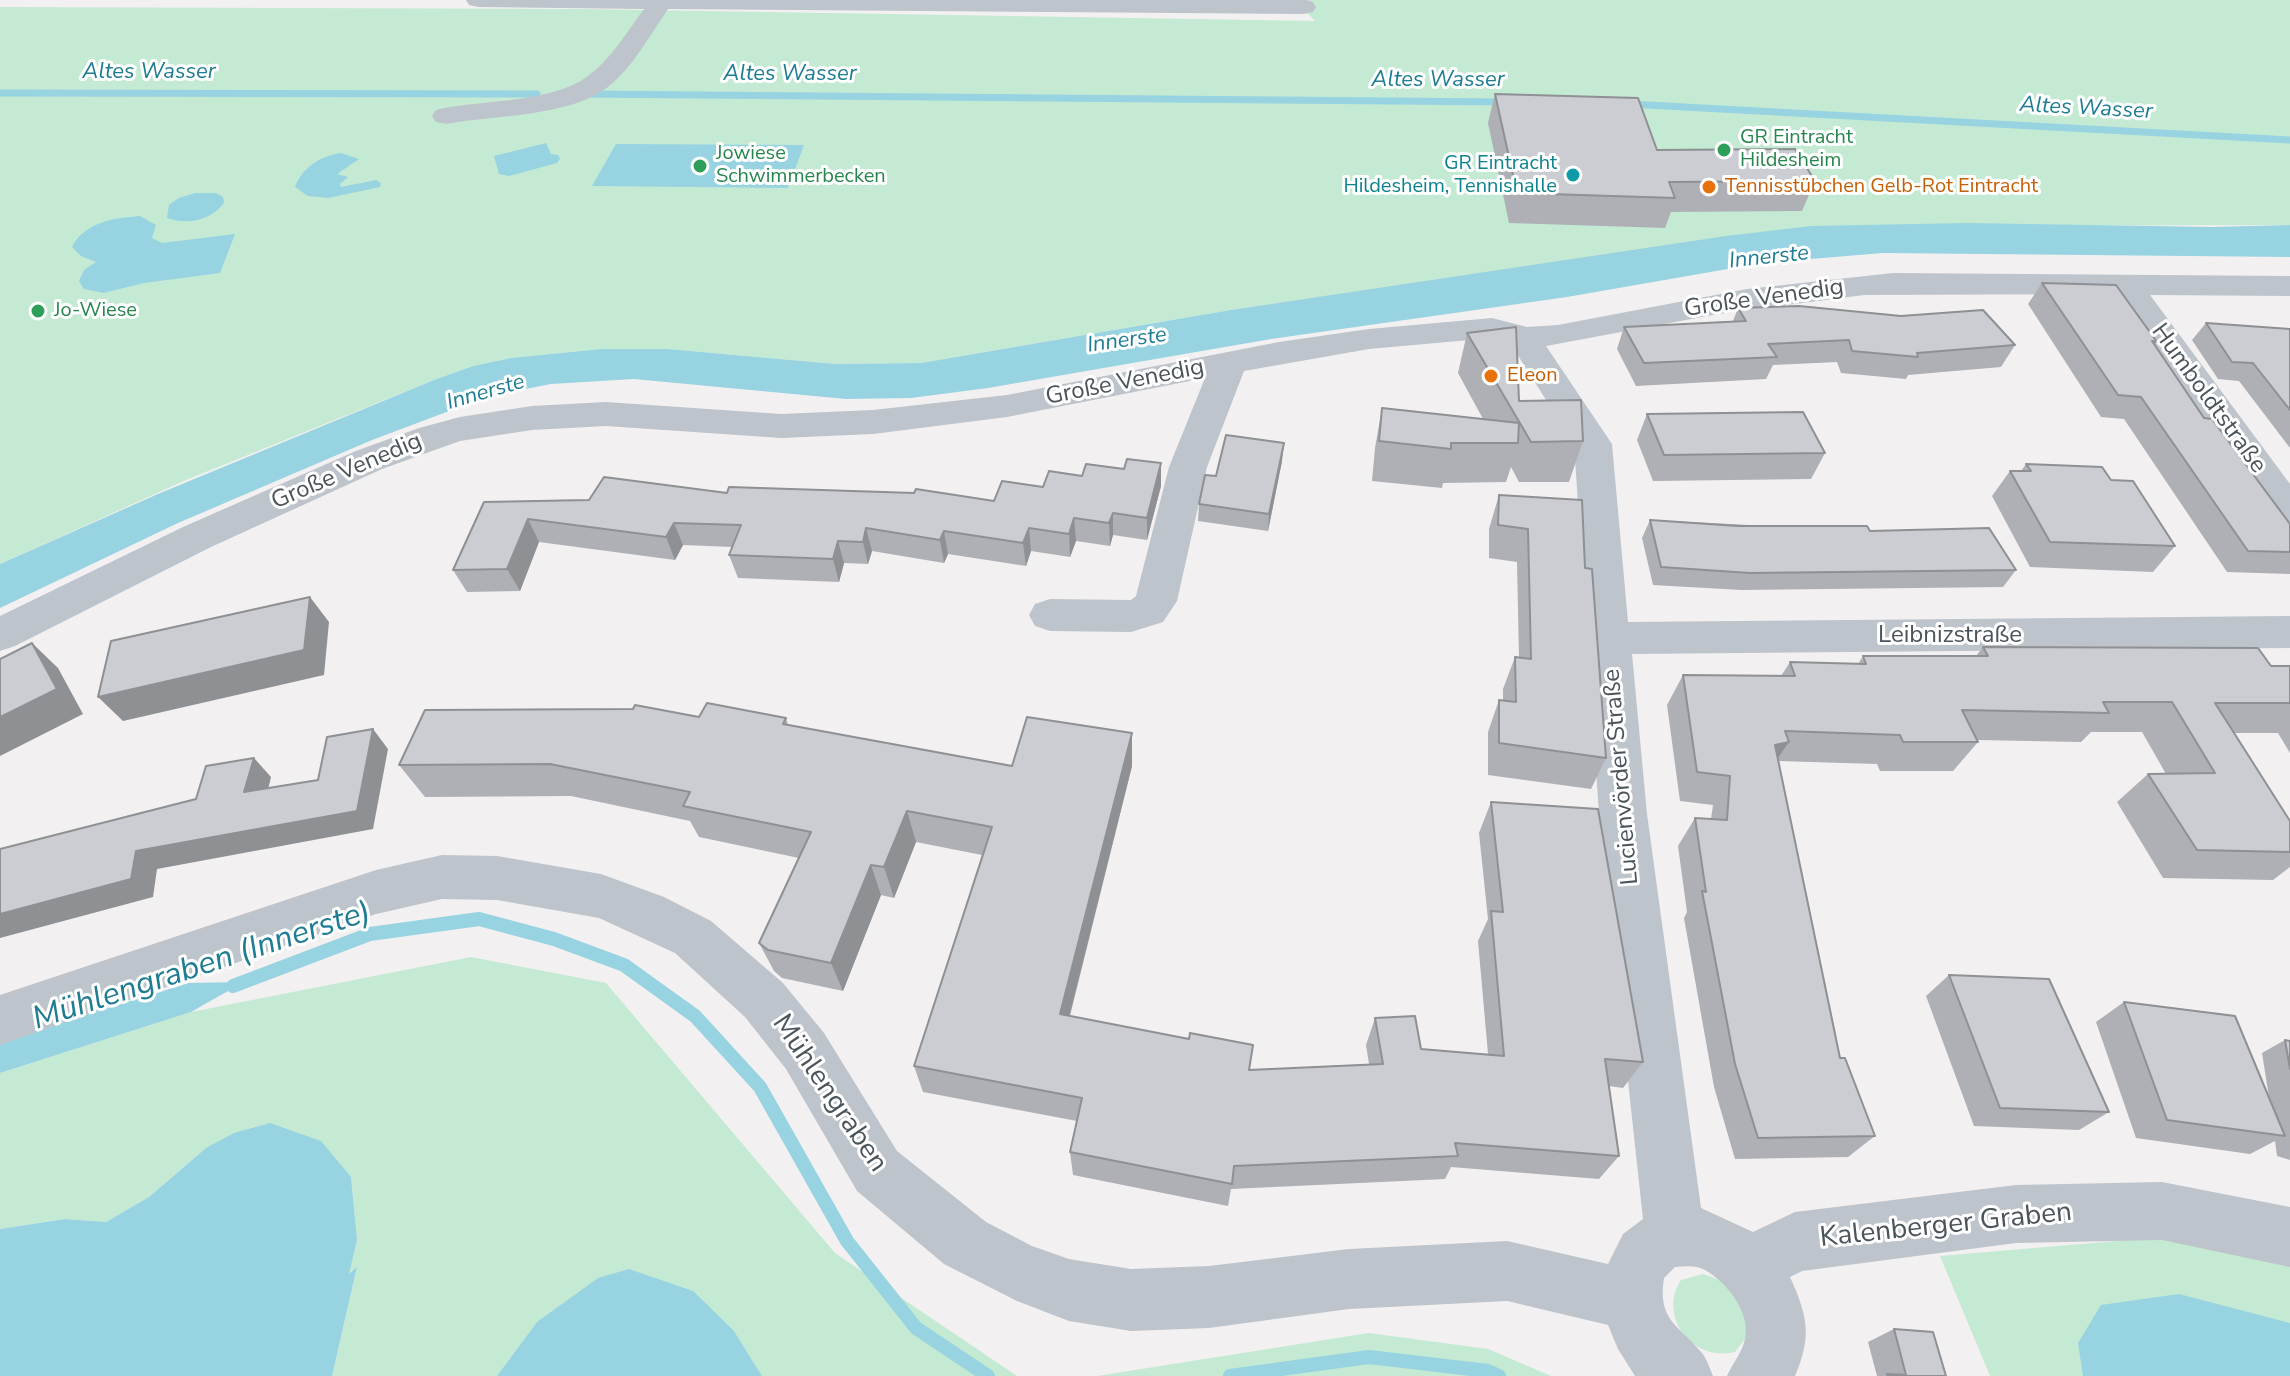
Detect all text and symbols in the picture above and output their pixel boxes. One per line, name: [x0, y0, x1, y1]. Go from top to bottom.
water label: Altes Wasser: [82, 60, 216, 86]
water label: Altes Wasser: [723, 62, 857, 88]
water label: Altes Wasser: [1371, 68, 1505, 94]
water label: Altes Wasser: [2019, 92, 2153, 126]
place label: GR Eintracht Hildesheim: [1740, 126, 1853, 173]
marker: GR Eintracht Hildesheim: [1715, 141, 1733, 159]
place label: Jowiese Schwimmerbecken: [716, 142, 886, 189]
place label: GR Eintracht Hildesheim, Tennishalle: [1343, 152, 1557, 199]
marker: Jowiese Schwimmerbecken: [691, 157, 709, 175]
marker: GR Eintracht Hildesheim, Tennishalle: [1564, 166, 1582, 184]
place label: Tennisstübchen Gelb-Rot Eintracht: [1725, 175, 2038, 199]
marker: Tennisstübchen Gelb-Rot Eintracht: [1700, 178, 1718, 196]
water label: Innerste: [1728, 241, 1810, 275]
street label: Große Venedig: [1682, 274, 1846, 324]
place label: Jo-Wiese: [54, 299, 137, 323]
marker: Jo-Wiese: [29, 302, 47, 320]
street label: Humboldtstraße: [2144, 319, 2272, 479]
water label: Innerste: [1086, 322, 1168, 360]
street label: Große Venedig: [1043, 354, 1207, 412]
place label: Eleon: [1507, 364, 1558, 388]
marker: Eleon: [1482, 367, 1500, 385]
water label: Innerste: [444, 369, 528, 417]
street label: Große Venedig: [267, 427, 427, 517]
street label: Leibnizstraße: [1878, 622, 2022, 650]
street label: Lucienvörder Straße: [1598, 668, 1646, 886]
water label: Mühlengraben (Innerste): [28, 894, 376, 1040]
street label: Mühlengraben: [764, 1009, 894, 1179]
street label: Kalenberger Graben: [1818, 1196, 2074, 1256]

